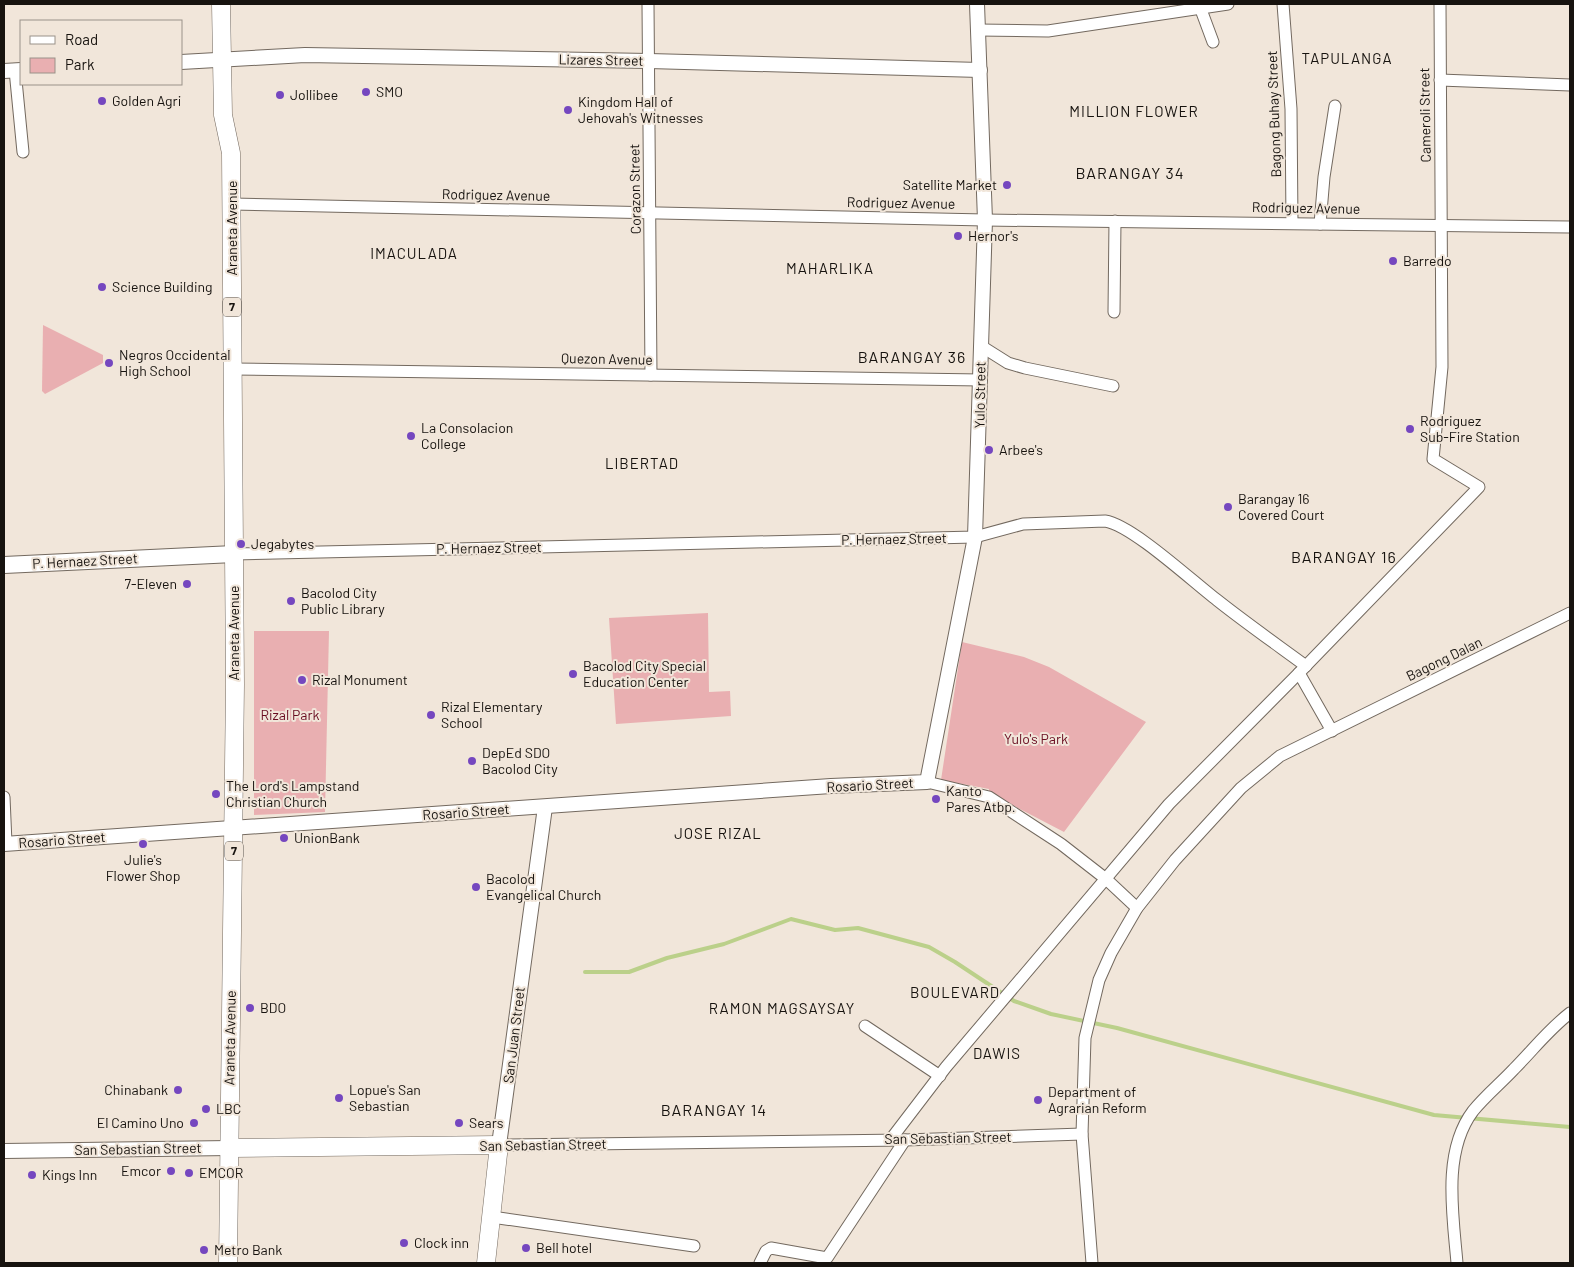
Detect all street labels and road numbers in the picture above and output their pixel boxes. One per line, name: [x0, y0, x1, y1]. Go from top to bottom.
street label: Lizares Street: [558, 50, 644, 69]
street label: Bagong Buhay Street: [1263, 50, 1284, 178]
street label: Cameroli Street: [1415, 67, 1434, 163]
street label: Corazon Street: [625, 143, 644, 235]
street label: Araneta Avenue: [223, 180, 240, 276]
street label: Rodriguez Avenue: [442, 185, 550, 204]
street label: Rodriguez Avenue: [847, 193, 955, 212]
street label: Rodriguez Avenue: [1252, 198, 1360, 217]
road number: 7: [223, 298, 241, 316]
street label: Quezon Avenue: [561, 349, 653, 368]
street label: Yulo Street: [970, 361, 989, 429]
street label: P. Hernaez Street: [841, 529, 947, 548]
street label: P. Hernaez Street: [436, 538, 542, 557]
street label: P. Hernaez Street: [32, 549, 138, 572]
street label: Araneta Avenue: [225, 585, 242, 681]
street label: Bagong Dalan: [1403, 633, 1485, 684]
street label: Rosario Street: [826, 774, 914, 795]
street label: Rosario Street: [422, 800, 510, 823]
street label: Rosario Street: [18, 828, 106, 851]
road number: 7: [225, 841, 243, 860]
street label: San Juan Street: [499, 986, 528, 1084]
street label: Araneta Avenue: [220, 990, 239, 1086]
street label: San Sebastian Street: [884, 1128, 1012, 1147]
street label: San Sebastian Street: [479, 1135, 607, 1154]
street label: San Sebastian Street: [74, 1139, 202, 1158]

